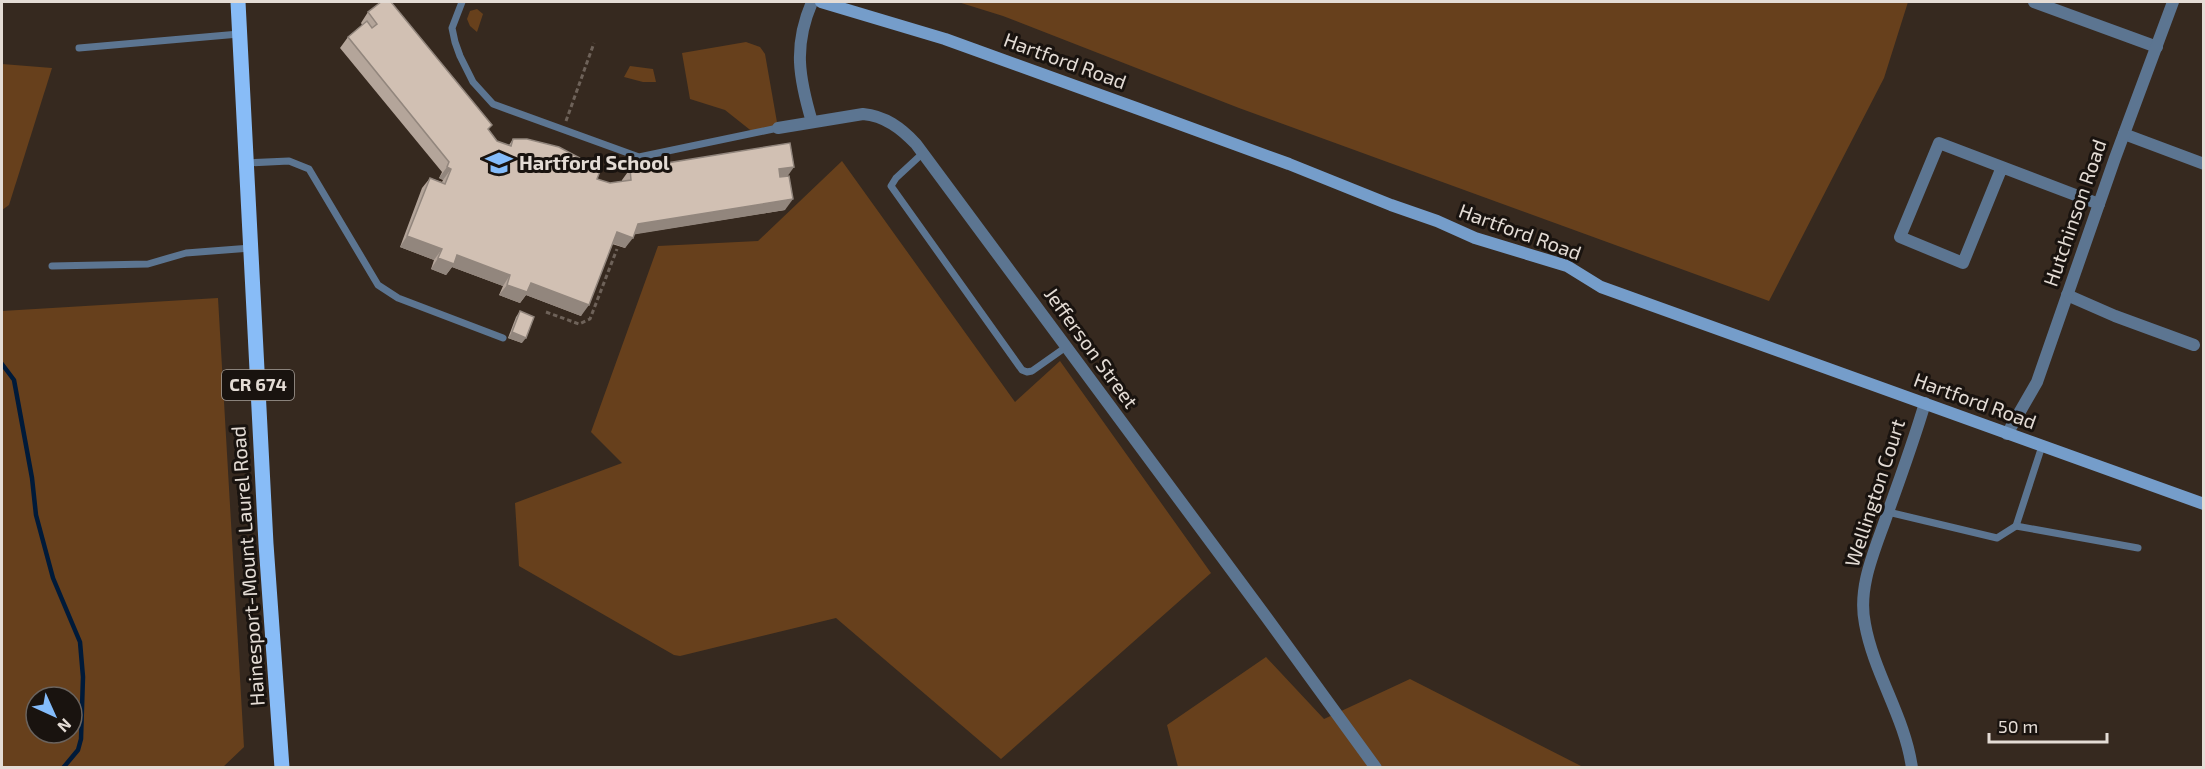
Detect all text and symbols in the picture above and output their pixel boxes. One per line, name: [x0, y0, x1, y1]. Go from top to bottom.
street label: Hartford Road: [1001, 27, 1130, 93]
street label: Hutchinson Road: [2038, 136, 2110, 289]
school or university icon: Hartford School: [484, 148, 514, 178]
place label: Hartford School: [519, 150, 670, 174]
street label: Hartford Road: [1456, 198, 1585, 264]
street label: Jefferson Street: [1040, 282, 1144, 413]
street label: Hartford Road: [1911, 367, 2040, 433]
road number: CR 674: [222, 370, 294, 400]
street label: Wellington Court: [1839, 415, 1909, 570]
street label: Hainesport-Mount Laurel Road: [225, 425, 269, 707]
north arrow: [24, 685, 84, 745]
scale bar: [1989, 706, 2108, 744]
text: N: [54, 715, 76, 737]
text: 50 m: [1998, 715, 2038, 737]

